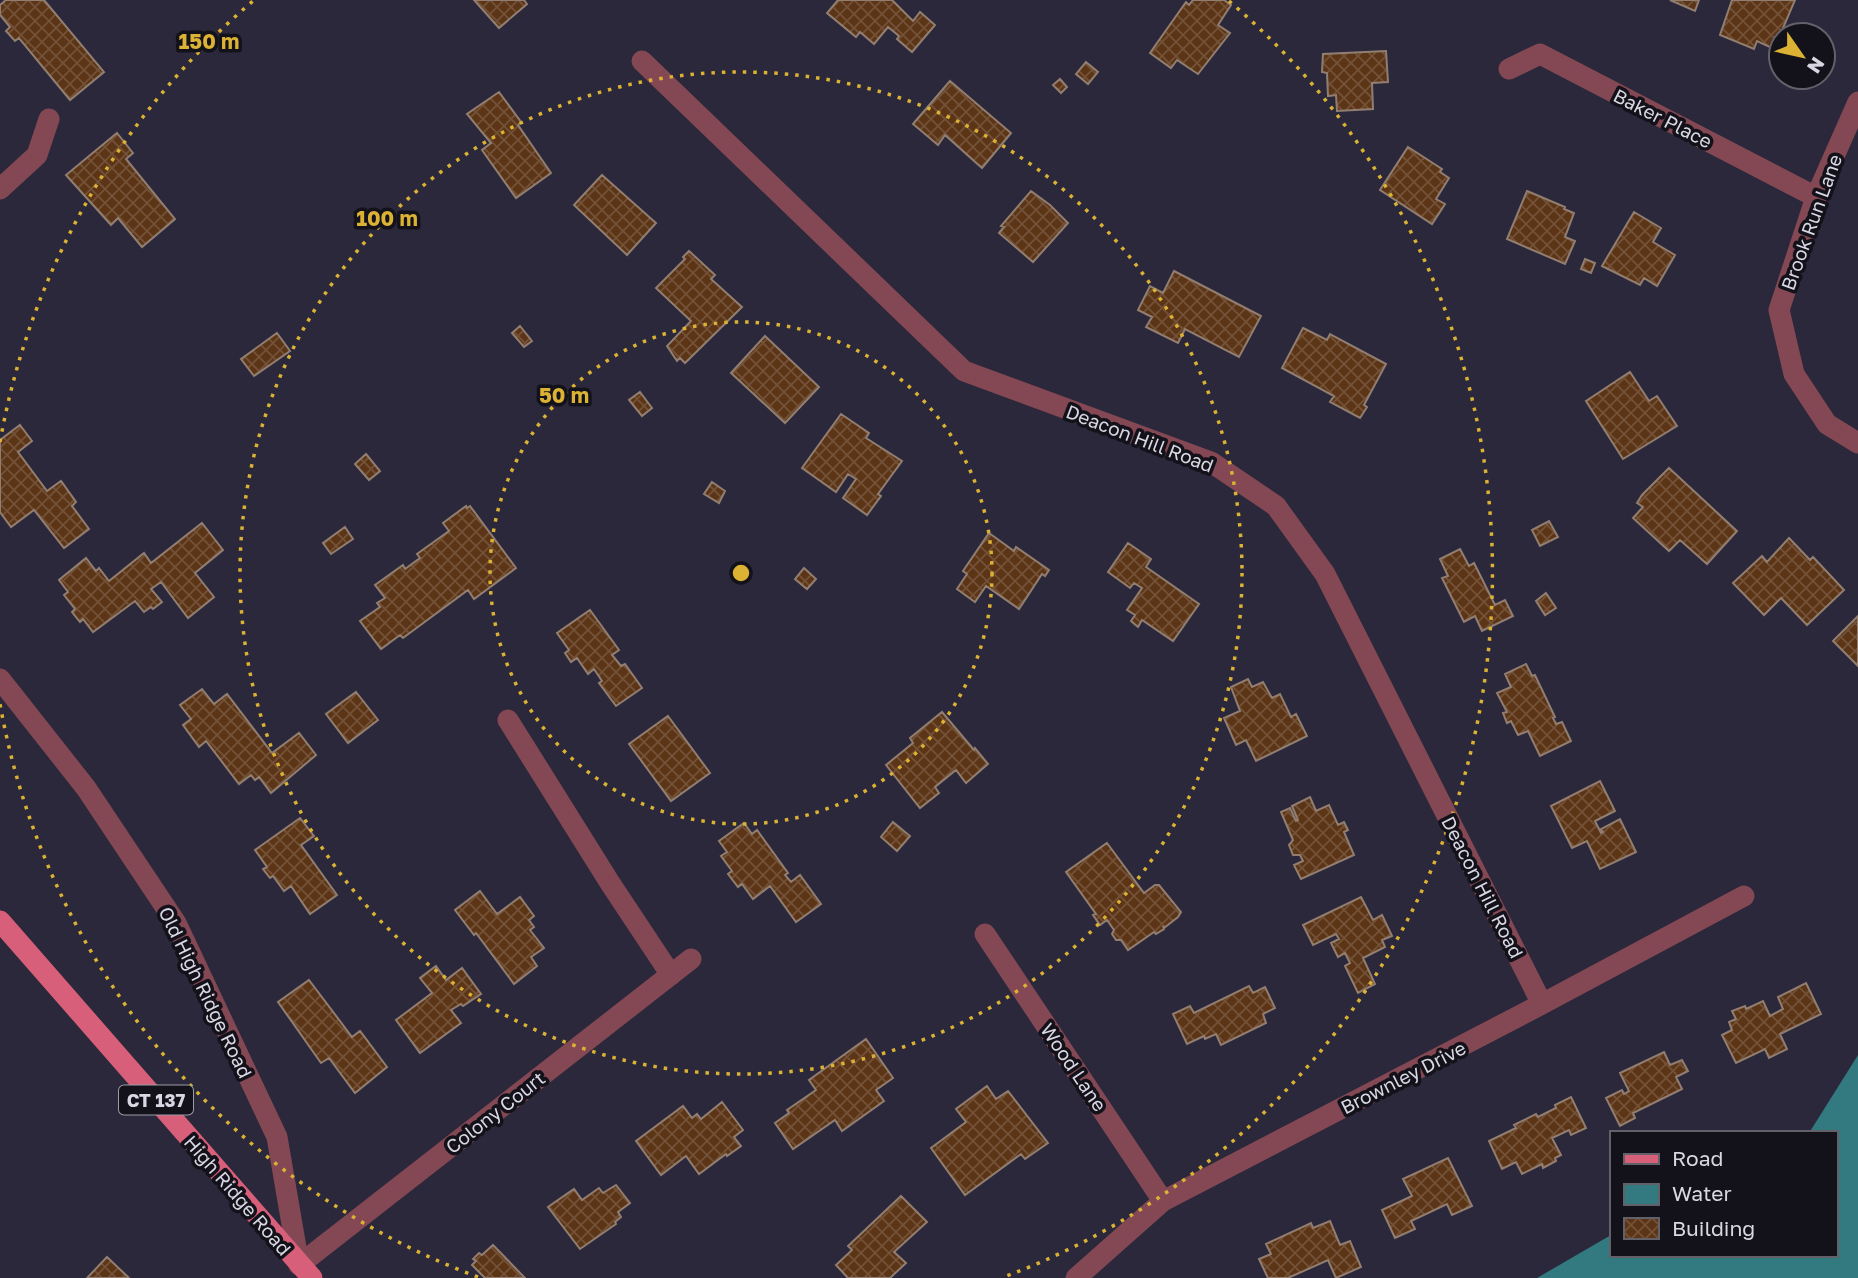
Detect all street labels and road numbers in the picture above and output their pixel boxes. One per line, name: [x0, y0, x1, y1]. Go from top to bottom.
street label: Baker Place: [1610, 83, 1716, 153]
street label: Brook Run Lane: [1776, 151, 1846, 293]
street label: Deacon Hill Road: [1063, 399, 1217, 477]
street label: Deacon Hill Road: [1437, 812, 1529, 962]
street label: Old High Ridge Road: [155, 903, 257, 1081]
street label: Wood Lane: [1036, 1019, 1112, 1115]
street label: Brownley Drive: [1337, 1036, 1469, 1118]
street label: Colony Court: [441, 1066, 549, 1158]
road number: CT 137: [119, 1086, 193, 1114]
street label: High Ridge Road: [180, 1130, 296, 1260]

